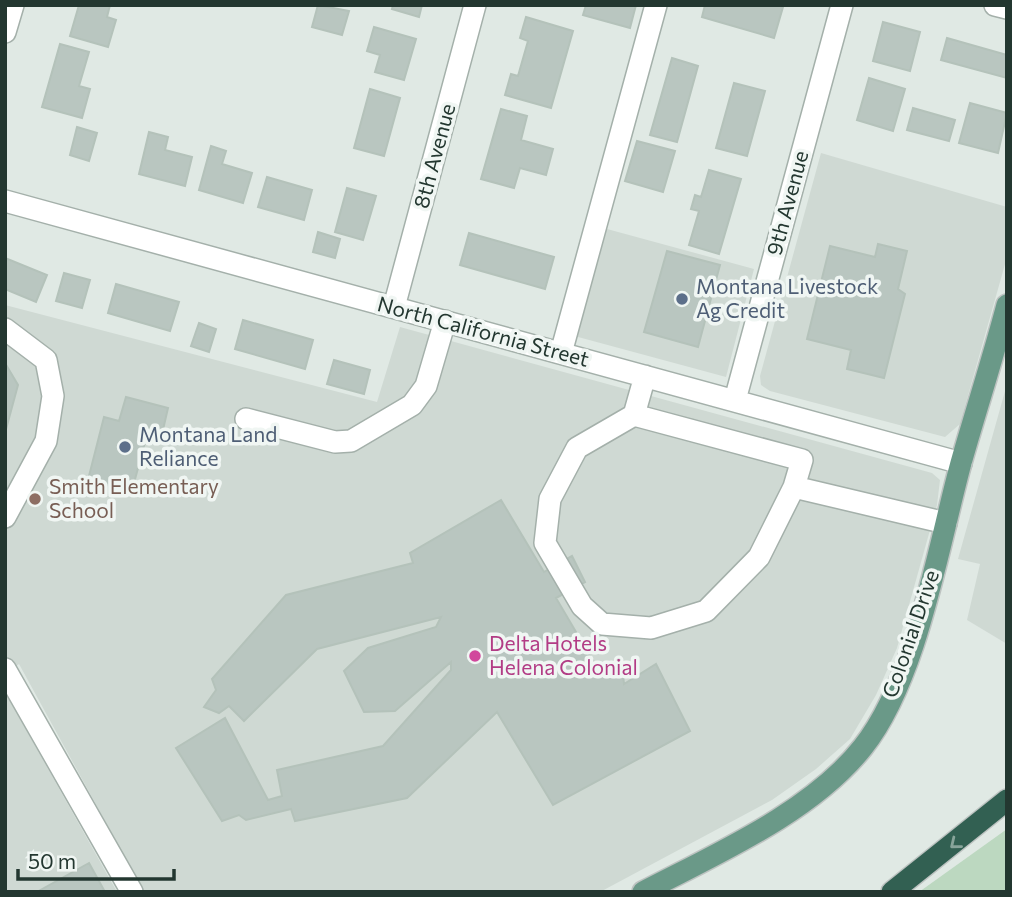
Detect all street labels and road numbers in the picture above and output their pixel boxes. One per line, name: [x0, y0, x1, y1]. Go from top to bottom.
street label: 8th Avenue: [408, 100, 460, 211]
street label: 9th Avenue: [761, 147, 813, 258]
street label: North California Street: [375, 290, 592, 371]
street label: Colonial Drive: [876, 566, 943, 701]

